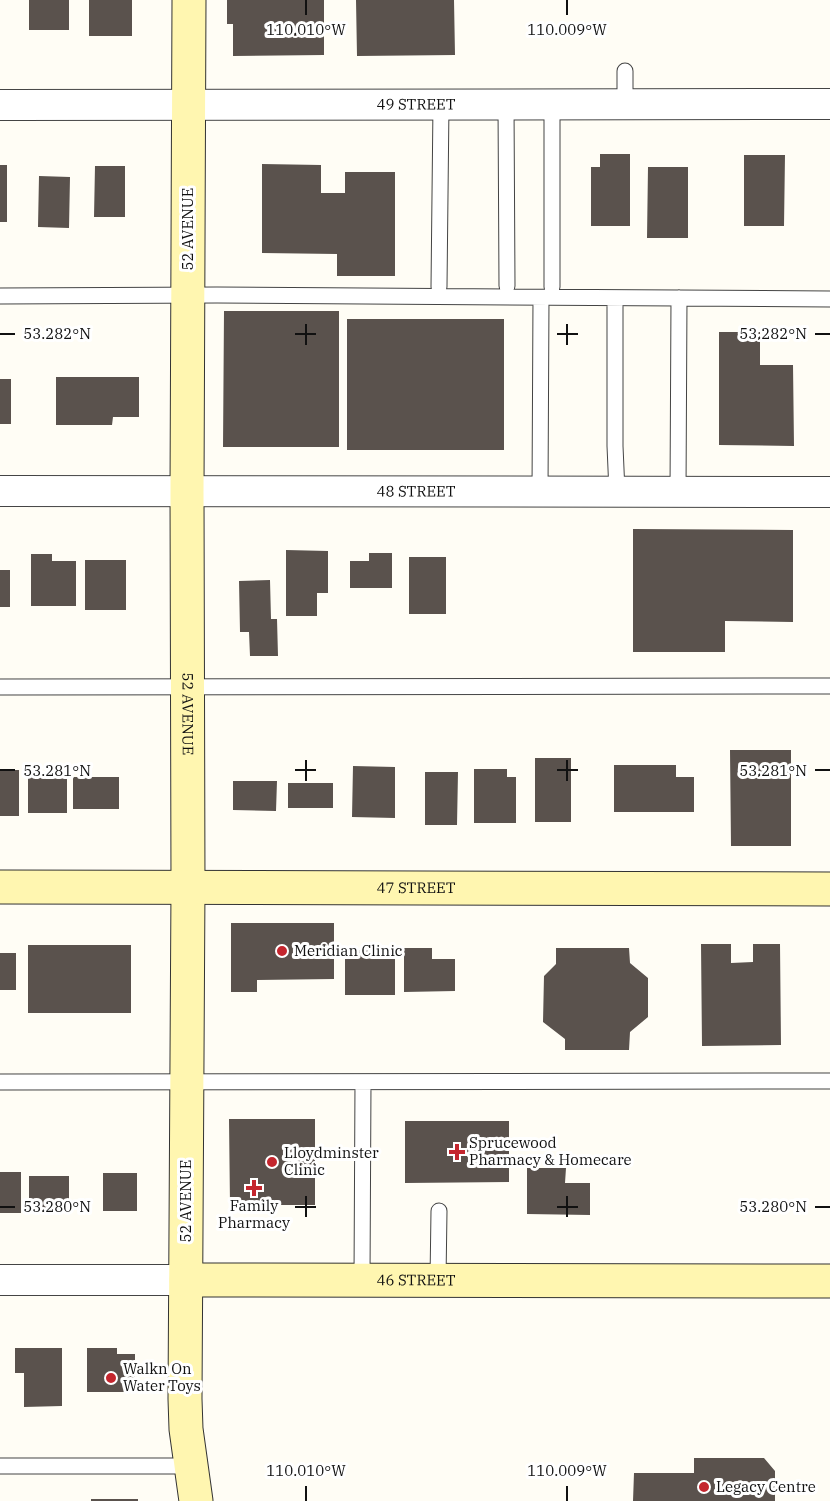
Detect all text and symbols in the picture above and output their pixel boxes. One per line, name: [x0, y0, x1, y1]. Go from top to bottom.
text: 110.010°W: [266, 20, 346, 39]
text: 110.009°W: [527, 20, 607, 39]
street label: 49 STREET: [376, 94, 456, 114]
street label: 52 AVENUE: [178, 188, 197, 270]
text: 53.282°N: [23, 324, 91, 343]
text: 53.282°N: [739, 324, 807, 343]
street label: 48 STREET: [376, 481, 456, 501]
street label: 52 AVENUE: [178, 672, 198, 756]
text: 53.281°N: [23, 761, 91, 780]
text: 53.281°N: [739, 761, 807, 780]
street label: 47 STREET: [376, 878, 456, 897]
place label: Meridian Clinic: [294, 941, 403, 960]
marker: Meridian Clinic: [275, 944, 289, 958]
place label: Sprucewood Pharmacy & Homecare: [469, 1133, 632, 1169]
place label: Lloydminster Clinic: [284, 1143, 379, 1179]
marker: Sprucewood Pharmacy & Homecare: [450, 1145, 464, 1159]
marker: Lloydminster Clinic: [265, 1155, 279, 1169]
street label: 52 AVENUE: [176, 1160, 195, 1242]
marker: Family Pharmacy: [247, 1181, 261, 1195]
place label: Family Pharmacy: [218, 1196, 290, 1232]
text: 53.280°N: [23, 1197, 91, 1216]
text: 53.280°N: [739, 1197, 807, 1216]
street label: 46 STREET: [376, 1270, 456, 1289]
place label: Walkn On Water Toys: [123, 1359, 201, 1395]
marker: Walkn On Water Toys: [104, 1371, 118, 1385]
text: 110.010°W: [266, 1461, 346, 1480]
text: 110.009°W: [527, 1461, 607, 1480]
place label: Legacy Centre: [716, 1477, 816, 1496]
marker: Legacy Centre: [697, 1480, 711, 1494]

